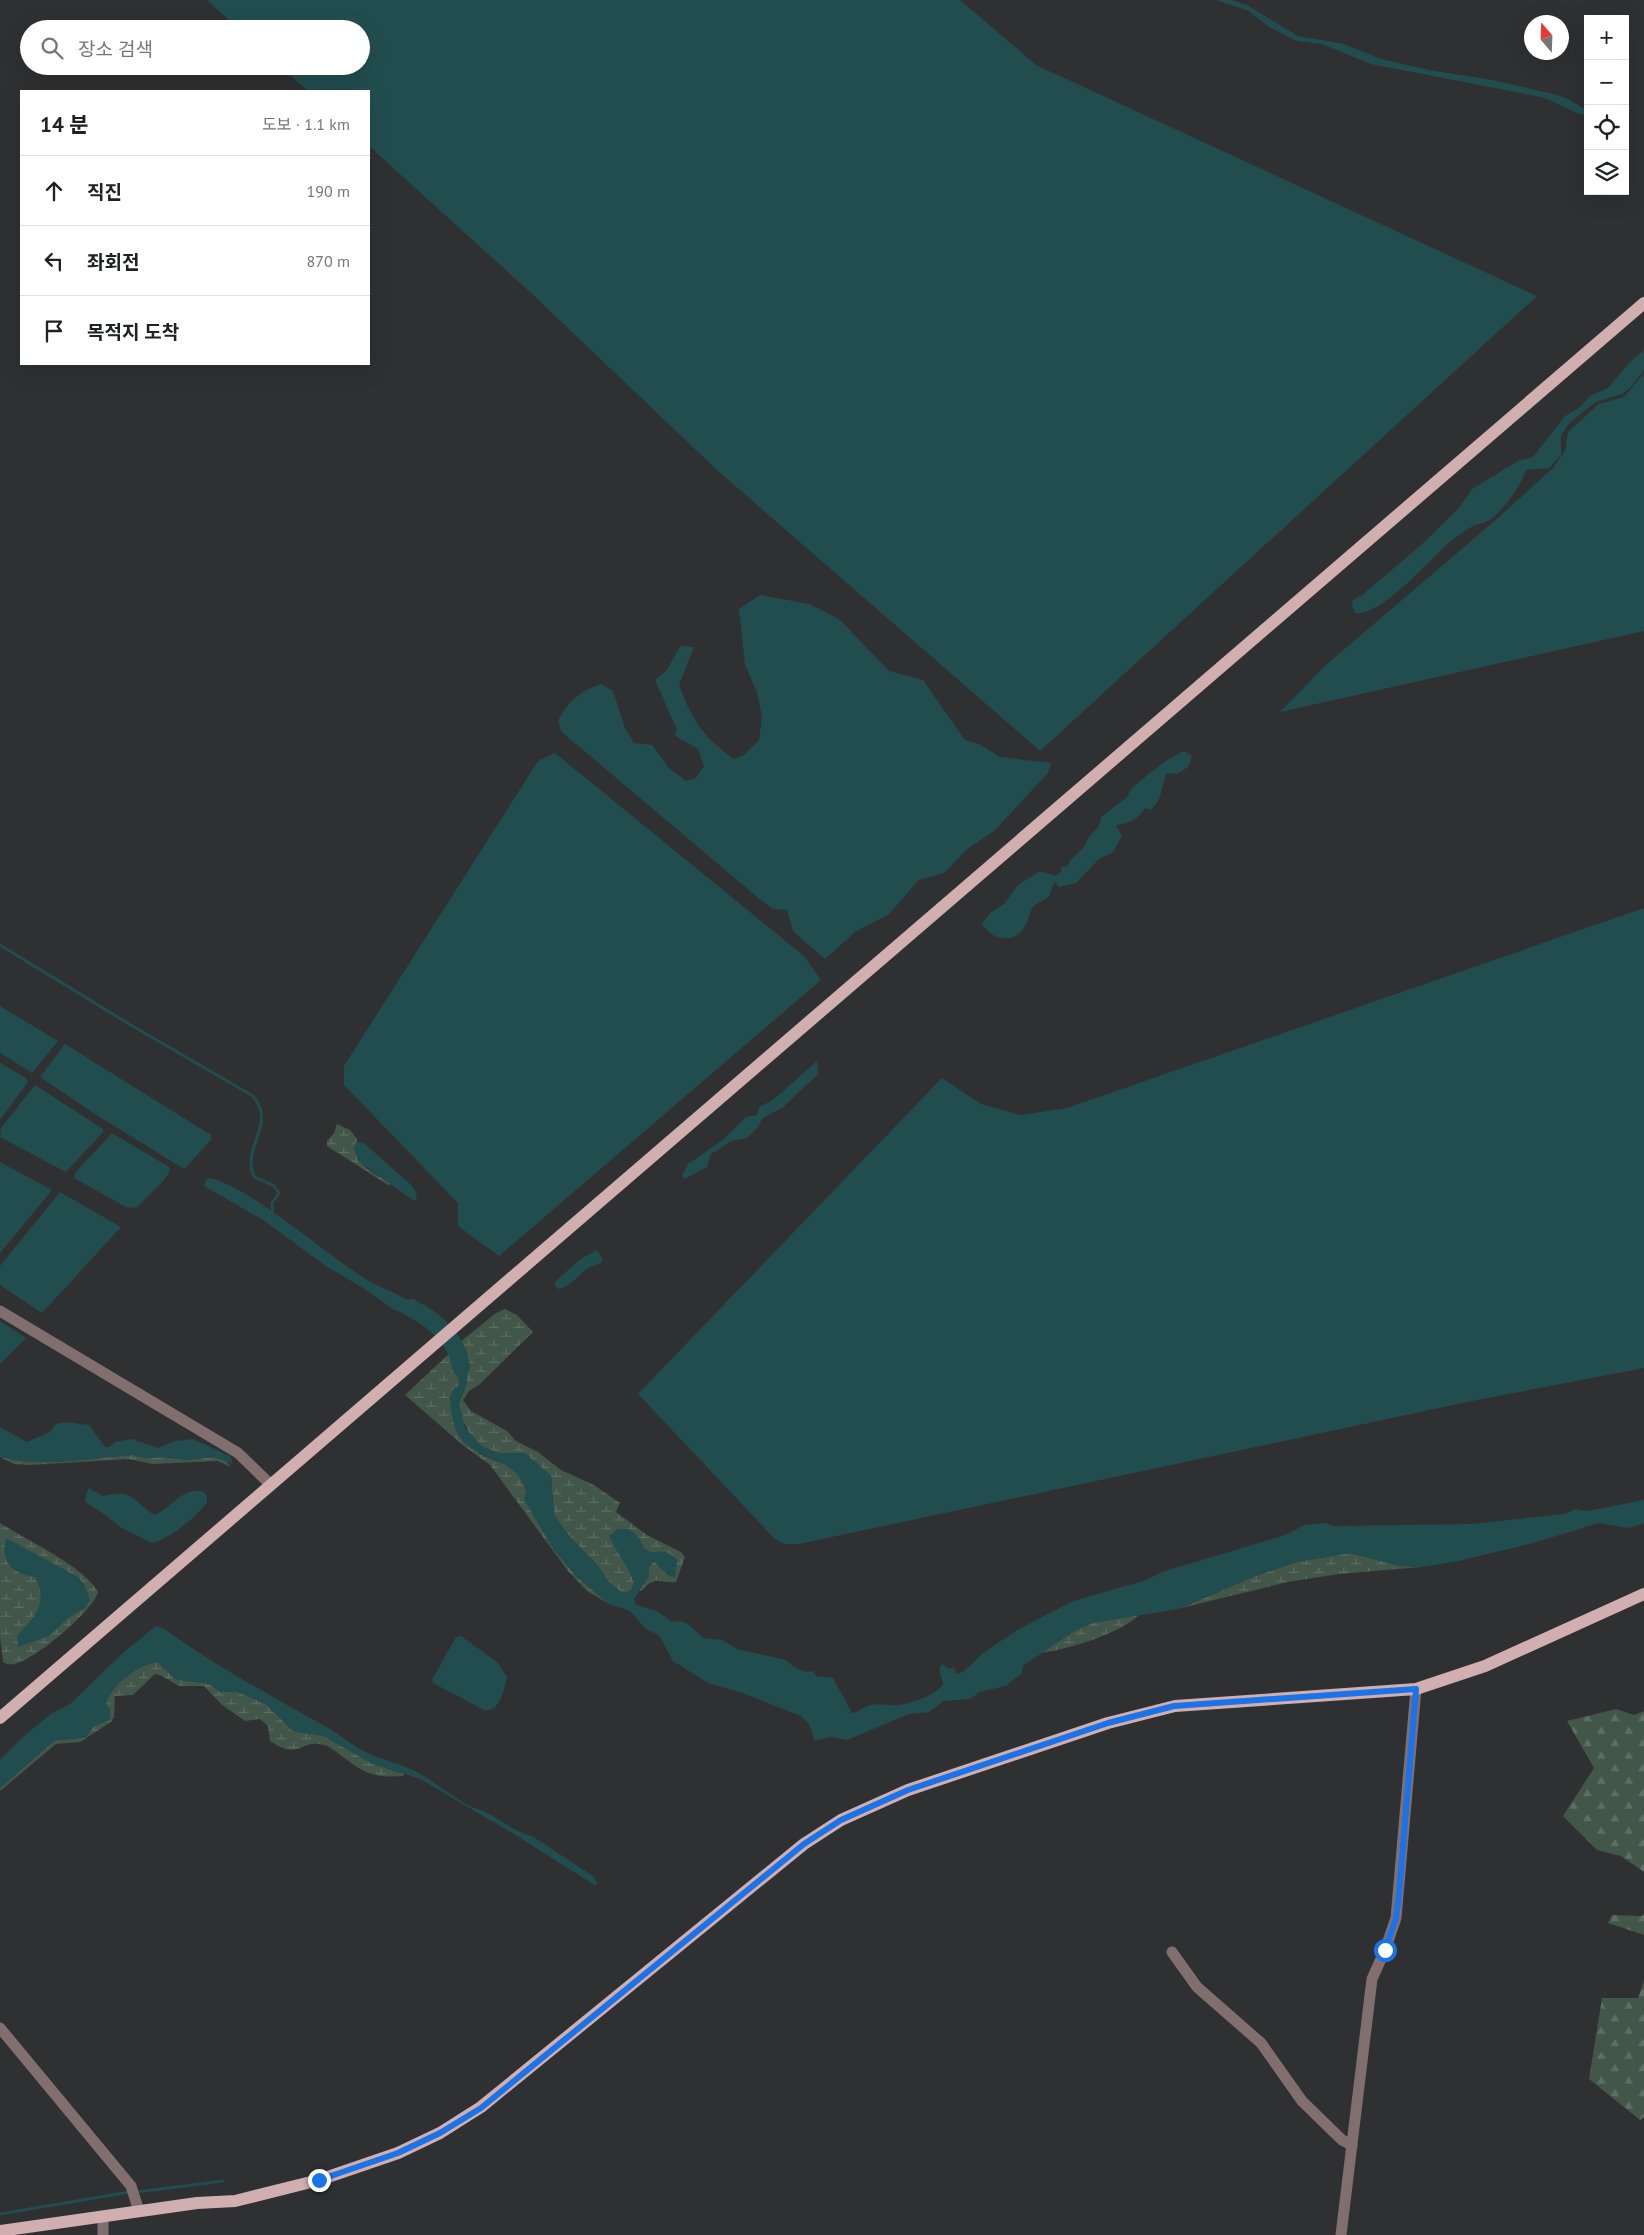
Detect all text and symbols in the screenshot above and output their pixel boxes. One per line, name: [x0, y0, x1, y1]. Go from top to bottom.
north arrow: [1524, 15, 1569, 60]
map controls: [1584, 15, 1629, 195]
button: +: [1584, 15, 1629, 60]
search box: [20, 20, 370, 75]
icon: search: [38, 34, 66, 62]
text: 장소 검색: [78, 37, 153, 61]
button: −: [1584, 60, 1629, 105]
button: locate: [1584, 105, 1629, 150]
text: 14 분: [40, 111, 88, 138]
text: 도보 · 1.1 km: [262, 114, 350, 134]
button: layers: [1584, 150, 1629, 195]
icon: ahead: [40, 177, 68, 205]
text: 직진: [87, 180, 122, 204]
text: 190 m: [307, 181, 350, 201]
icon: left: [40, 247, 68, 275]
text: 좌회전: [87, 250, 139, 274]
text: 870 m: [307, 251, 350, 271]
icon: arrive: [40, 317, 68, 345]
text: 목적지 도착: [87, 320, 179, 344]
route start: [1374, 1939, 1397, 1962]
route end: [308, 2169, 331, 2192]

